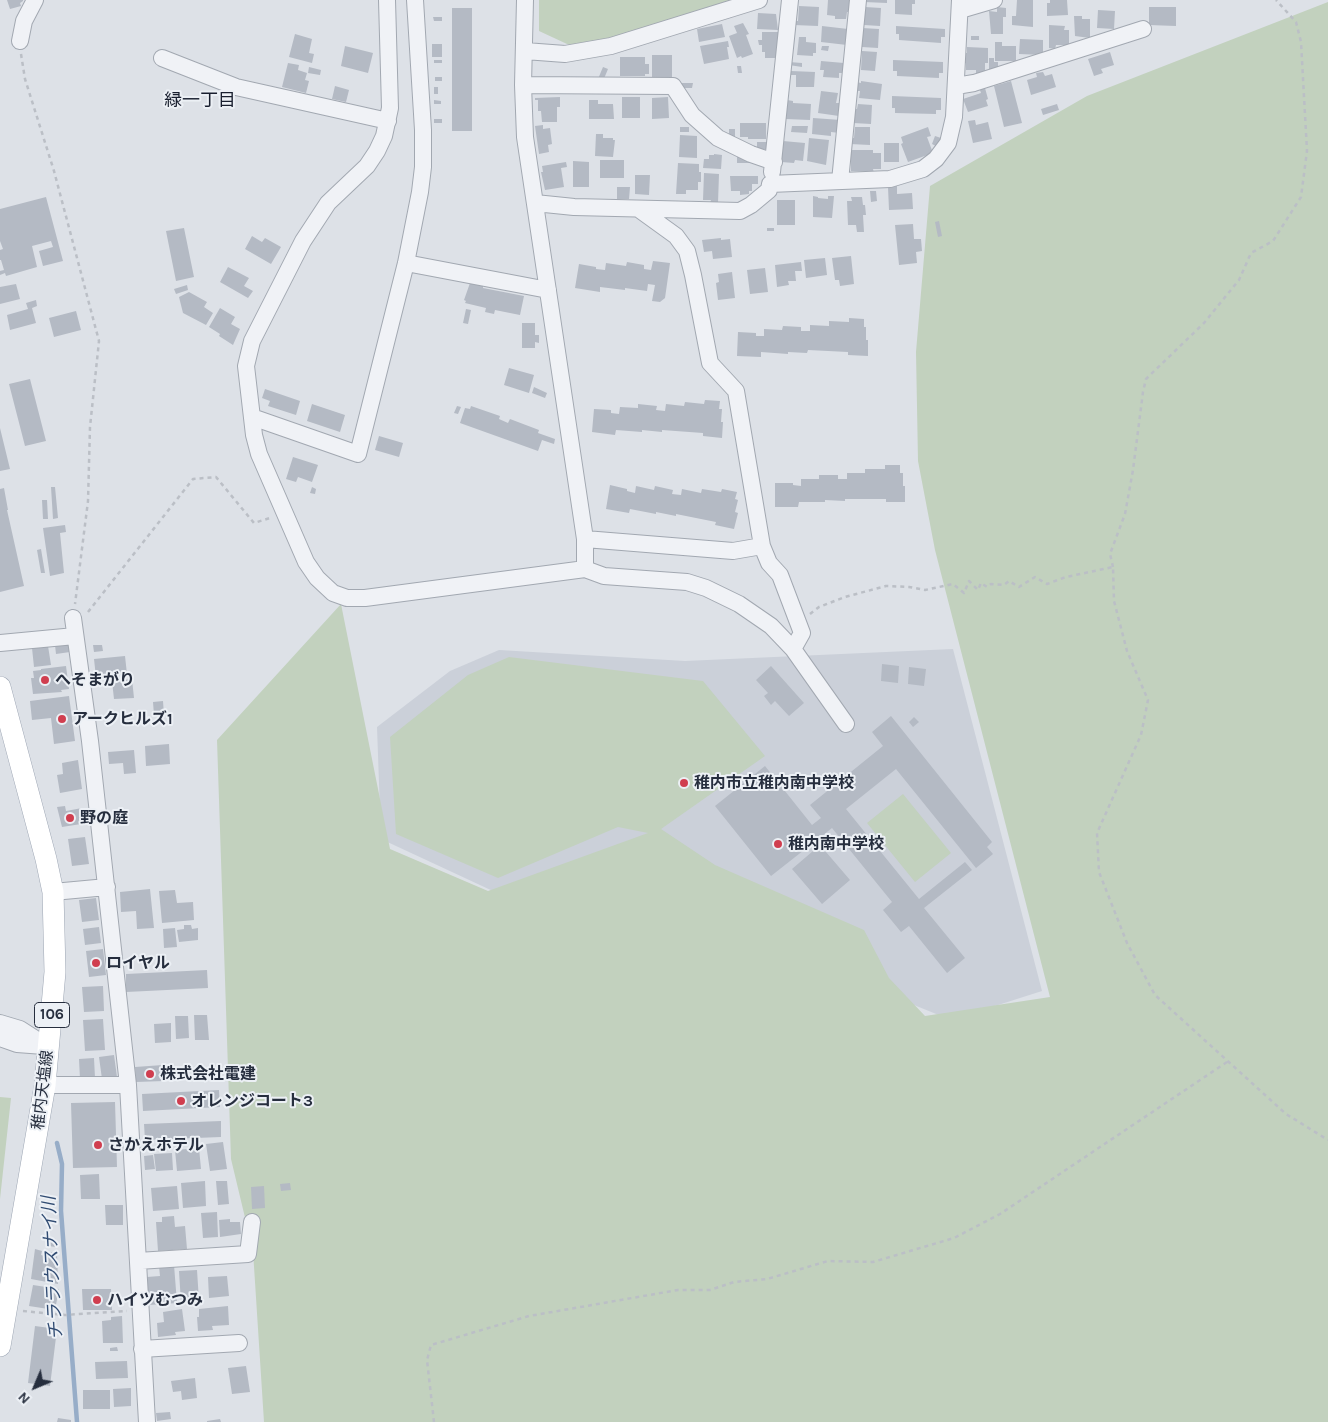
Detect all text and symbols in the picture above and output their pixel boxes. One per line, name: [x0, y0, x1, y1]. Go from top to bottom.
district label: 緑一丁目: [164, 90, 236, 112]
place label: へそまがり: [55, 670, 135, 690]
marker: へそまがり: [39, 674, 51, 686]
place label: アークヒルズ1: [72, 709, 173, 729]
marker: アークヒルズ1: [56, 713, 68, 725]
place label: 稚内市立稚内南中学校: [694, 773, 854, 793]
marker: 稚内市立稚内南中学校: [678, 777, 690, 789]
place label: 野の庭: [80, 808, 128, 828]
marker: 野の庭: [64, 812, 76, 824]
place label: 稚内南中学校: [788, 834, 884, 854]
marker: 稚内南中学校: [772, 838, 784, 850]
place label: ロイヤル: [106, 953, 170, 973]
marker: ロイヤル: [90, 957, 102, 969]
road number: 106: [34, 1002, 70, 1028]
street label: 稚内天塩線: [29, 1049, 57, 1131]
place label: 株式会社電建: [160, 1064, 256, 1084]
marker: 株式会社電建: [144, 1068, 156, 1080]
place label: オレンジコート3: [191, 1091, 313, 1111]
marker: オレンジコート3: [175, 1095, 187, 1107]
place label: さかえホテル: [108, 1135, 204, 1155]
marker: さかえホテル: [92, 1139, 104, 1151]
water label: チララウスナイ川: [38, 1196, 68, 1340]
place label: ハイツむつみ: [107, 1290, 203, 1310]
marker: ハイツむつみ: [91, 1294, 103, 1306]
north arrow: [10, 1362, 60, 1412]
text: N: [14, 1388, 34, 1408]

